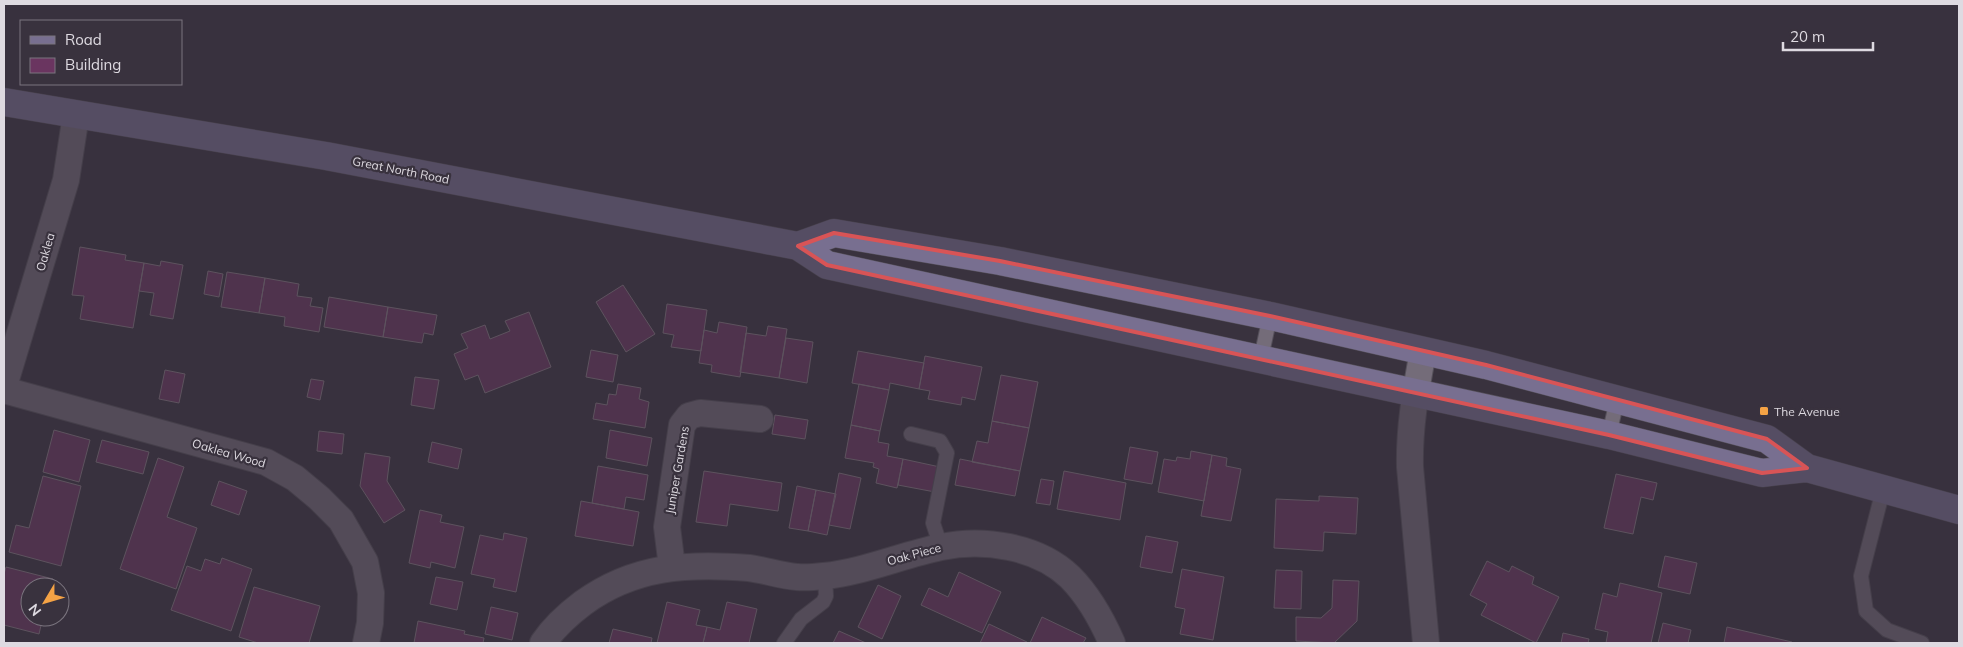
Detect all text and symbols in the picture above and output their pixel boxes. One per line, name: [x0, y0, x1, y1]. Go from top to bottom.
legend: [20, 20, 182, 85]
scale bar: [1783, 20, 1873, 52]
text: 20 m: [1790, 27, 1825, 46]
text: Road: [65, 30, 102, 49]
text: Building: [65, 55, 121, 74]
street label: Great North Road: [351, 153, 451, 187]
street label: Oaklea: [32, 231, 58, 273]
place label: The Avenue: [1774, 404, 1840, 419]
marker: The Avenue: [1758, 405, 1770, 417]
street label: Juniper Gardens: [662, 425, 692, 515]
street label: Oaklea Wood: [190, 435, 268, 471]
street label: Oak Piece: [885, 540, 943, 568]
north arrow: [20, 577, 70, 627]
text: N: [24, 600, 45, 620]

